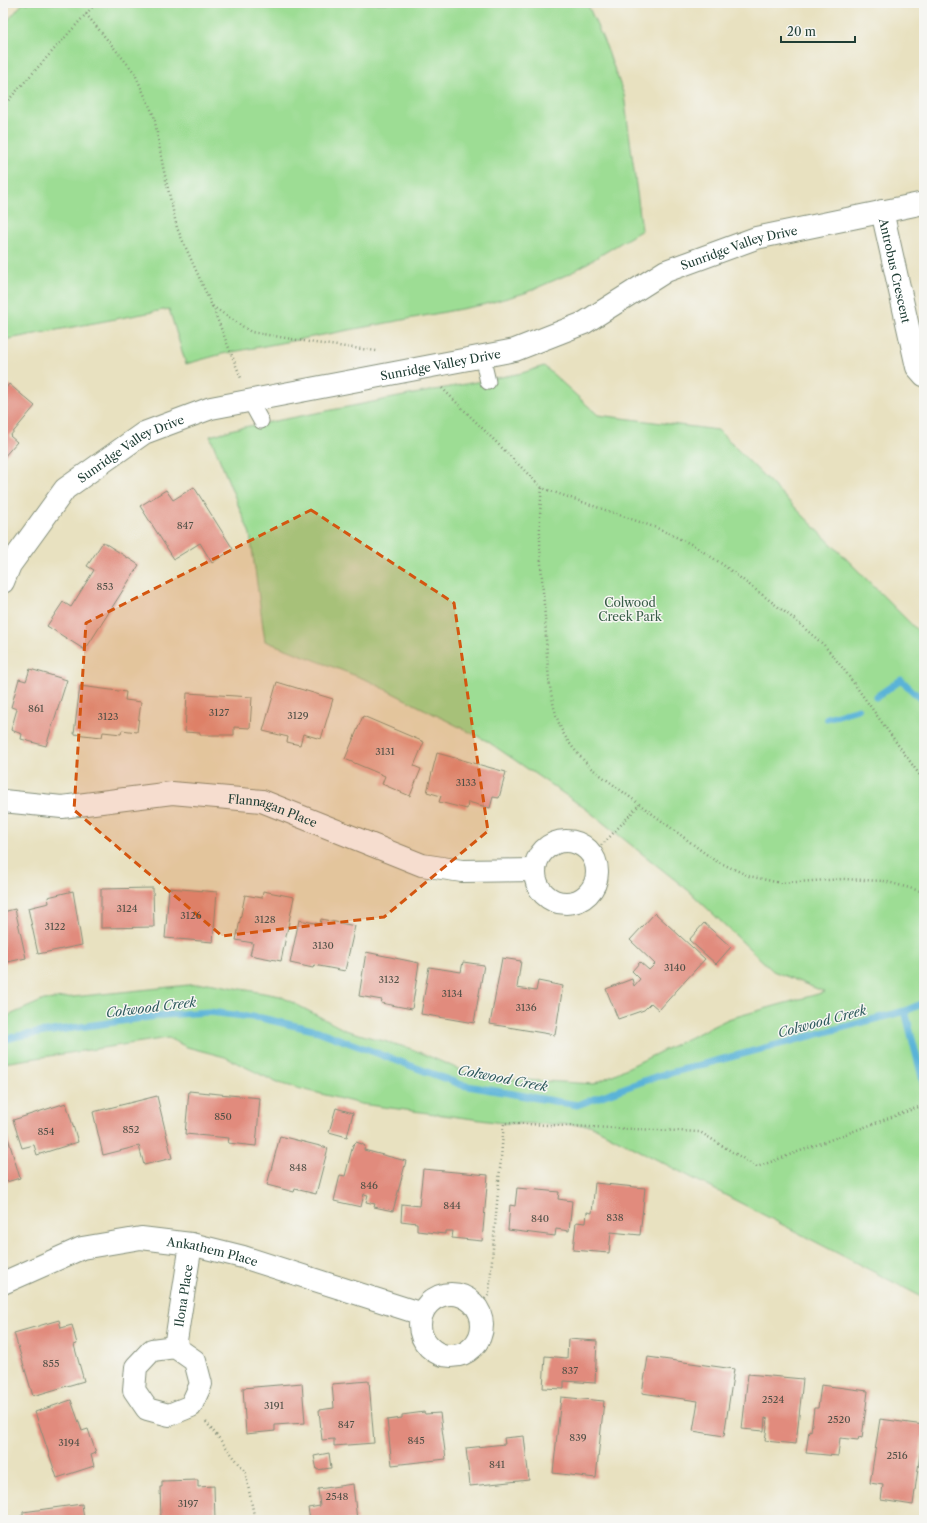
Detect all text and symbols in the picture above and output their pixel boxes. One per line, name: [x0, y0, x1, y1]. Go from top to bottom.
scale bar: [781, 18, 855, 44]
text: 20 m: [787, 24, 816, 39]
street label: Antrobus Crescent: [876, 216, 915, 325]
street label: Sunridge Valley Drive: [678, 222, 799, 273]
street label: Sunridge Valley Drive: [379, 345, 502, 383]
street label: Sunridge Valley Drive: [74, 411, 186, 485]
house number: 847: [177, 519, 193, 532]
house number: 853: [97, 580, 113, 593]
park label: Colwood Creek Park: [598, 595, 663, 624]
house number: 861: [28, 702, 45, 715]
house number: 3127: [209, 706, 229, 719]
house number: 3129: [287, 709, 309, 722]
house number: 3123: [98, 710, 118, 723]
house number: 3131: [375, 745, 396, 758]
house number: 3133: [456, 776, 476, 789]
street label: Flannagan Place: [227, 790, 320, 830]
house number: 3124: [116, 902, 138, 915]
house number: 3126: [180, 909, 202, 922]
house number: 3128: [254, 913, 276, 926]
house number: 3122: [44, 920, 66, 933]
house number: 3130: [312, 939, 334, 952]
house number: 3140: [664, 961, 686, 974]
house number: 3132: [379, 973, 400, 986]
house number: 3134: [442, 987, 463, 1000]
water label: Colwood Creek: [105, 993, 197, 1020]
house number: 3136: [515, 1001, 537, 1014]
water label: Colwood Creek: [776, 1001, 868, 1041]
water label: Colwood Creek: [457, 1061, 549, 1095]
house number: 850: [214, 1110, 232, 1123]
house number: 852: [122, 1123, 140, 1136]
house number: 854: [37, 1125, 55, 1138]
house number: 848: [289, 1161, 307, 1174]
house number: 846: [360, 1179, 378, 1192]
house number: 844: [443, 1199, 461, 1212]
house number: 838: [606, 1211, 624, 1224]
house number: 840: [531, 1212, 549, 1225]
street label: Ankathem Place: [165, 1234, 260, 1269]
street label: Ilona Place: [171, 1263, 195, 1328]
house number: 855: [43, 1357, 59, 1370]
house number: 837: [562, 1364, 578, 1377]
house number: 2524: [762, 1393, 785, 1406]
house number: 3191: [264, 1399, 285, 1412]
house number: 2520: [827, 1413, 851, 1426]
house number: 847: [338, 1418, 354, 1431]
house number: 839: [569, 1431, 587, 1444]
house number: 845: [407, 1434, 425, 1447]
house number: 3194: [58, 1436, 80, 1449]
house number: 2516: [886, 1449, 908, 1462]
house number: 841: [489, 1458, 506, 1471]
house number: 2548: [326, 1490, 349, 1503]
house number: 3197: [178, 1497, 198, 1510]

